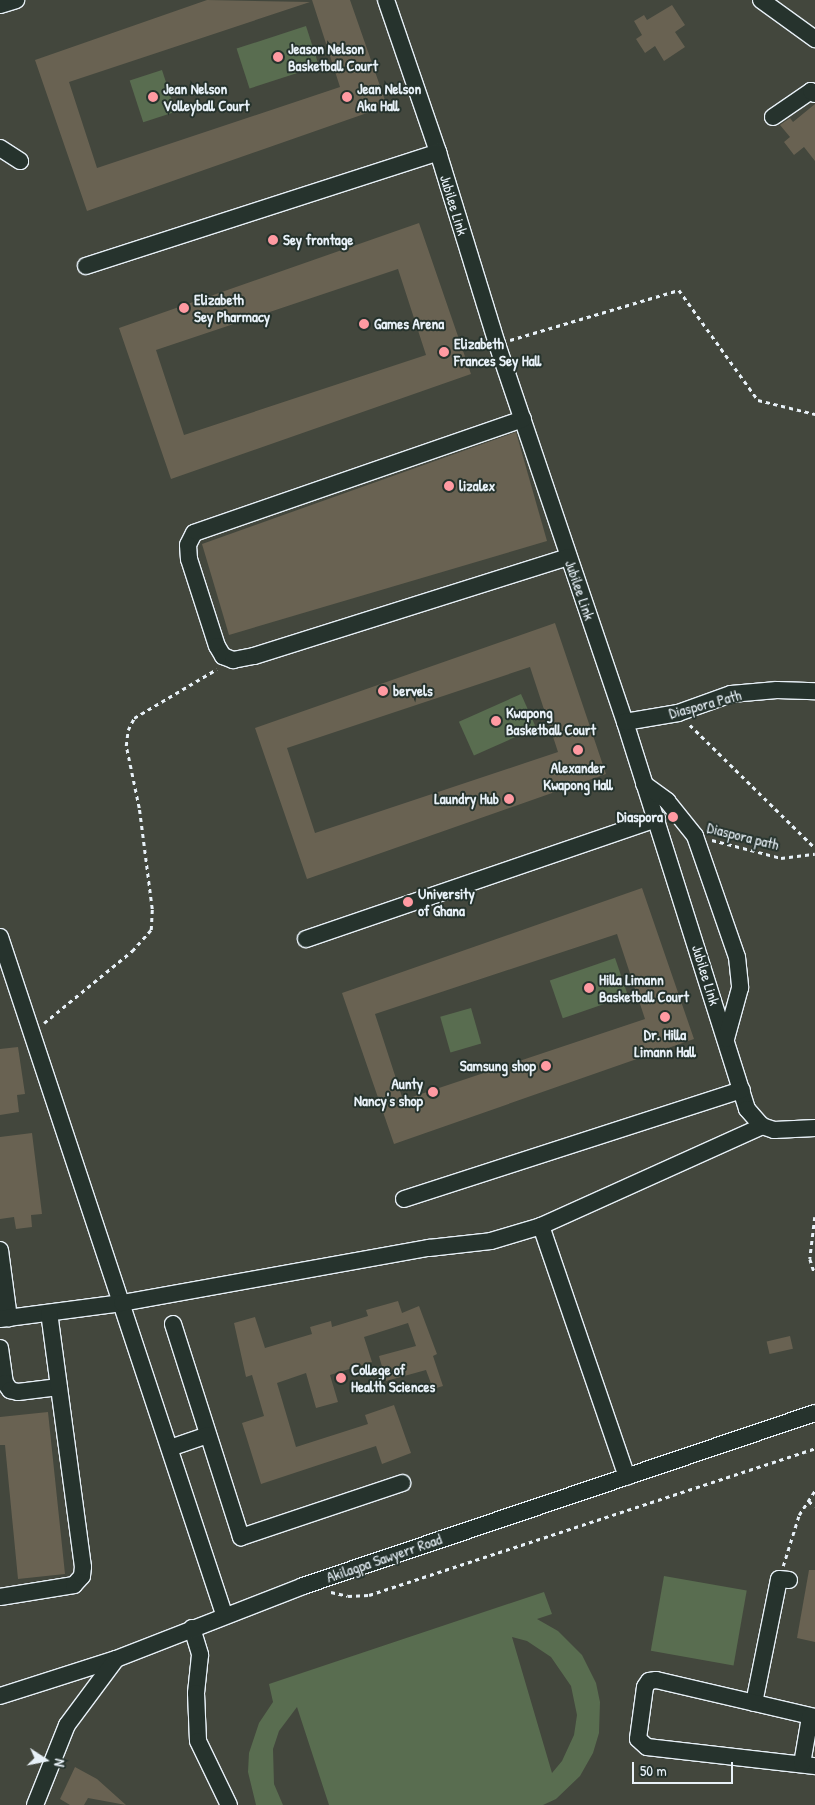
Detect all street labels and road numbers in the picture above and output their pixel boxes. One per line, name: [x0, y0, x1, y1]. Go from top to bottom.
street label: Jubilee Link: [436, 173, 472, 237]
street label: Jubilee Link: [561, 558, 599, 622]
street label: Diaspora Path: [667, 686, 743, 722]
street label: Diaspora path: [705, 818, 781, 854]
street label: Jubilee Link: [688, 943, 724, 1007]
street label: Akilagpa Sawyerr Road: [324, 1530, 444, 1586]

